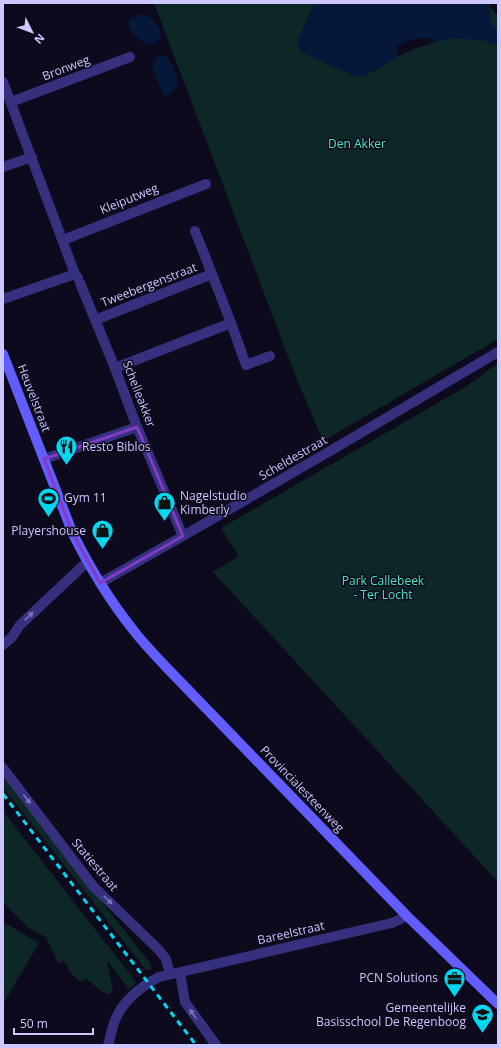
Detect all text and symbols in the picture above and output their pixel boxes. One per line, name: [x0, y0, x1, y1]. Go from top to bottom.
north arrow: [12, 12, 52, 52]
text: N: [31, 31, 48, 47]
street label: Bronweg: [40, 51, 93, 84]
park label: Den Akker: [328, 135, 386, 152]
street label: Kleiputweg: [97, 179, 161, 218]
street label: Tweebergenstraat: [98, 258, 199, 311]
street label: Schelleakker: [119, 358, 160, 430]
street label: Heuvelstraat: [14, 362, 55, 434]
street label: Scheldestraat: [256, 431, 330, 484]
restaurant icon: Resto Biblos: [54, 434, 80, 467]
place label: Resto Biblos: [82, 438, 151, 455]
sports icon: Gym 11: [35, 485, 61, 518]
place label: Nagelstudio Kimberly: [180, 487, 247, 518]
place label: Gym 11: [64, 489, 107, 506]
shop icon: Nagelstudio Kimberly: [151, 490, 177, 523]
shop icon: Playershouse: [89, 518, 115, 551]
place label: Playershouse: [11, 522, 86, 539]
park label: Park Callebeek - Ter Locht: [342, 572, 425, 603]
one-way arrow: [24, 611, 34, 621]
street label: Provincialesteenweg: [257, 742, 349, 836]
one-way arrow: [22, 793, 31, 804]
street label: Statiestraat: [68, 835, 122, 895]
one-way arrow: [102, 896, 113, 905]
street label: Bareelstraat: [256, 917, 326, 948]
office icon: PCN Solutions: [441, 965, 467, 998]
place label: PCN Solutions: [359, 969, 438, 986]
place label: Gemeentelijke Basisschool De Regenboog: [316, 999, 466, 1030]
school or university icon: Gemeentelijke Basisschool De Regenboog: [469, 1002, 495, 1035]
one-way arrow: [189, 1008, 197, 1019]
scale bar: [14, 1010, 93, 1036]
text: 50 m: [20, 1015, 48, 1032]

